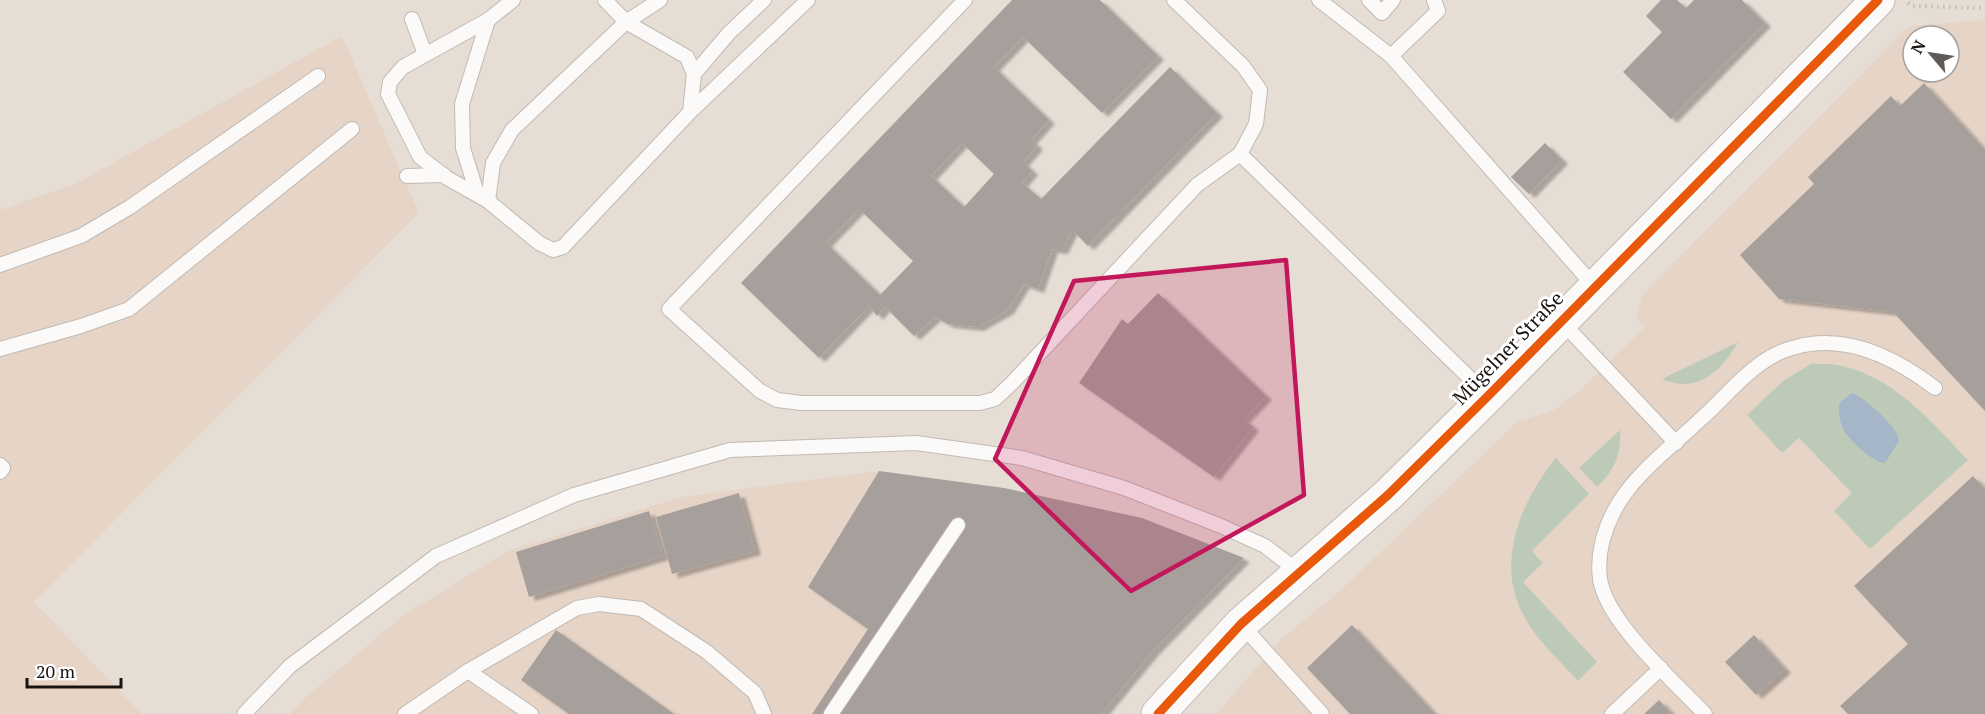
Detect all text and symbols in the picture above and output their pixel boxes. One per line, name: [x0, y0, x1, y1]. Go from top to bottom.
north arrow: [1901, 24, 1961, 84]
text: N: [1905, 36, 1930, 57]
street label: Mügelner Straße: [1446, 285, 1569, 410]
scale bar: [27, 651, 122, 689]
text: 20 m: [36, 659, 76, 683]

